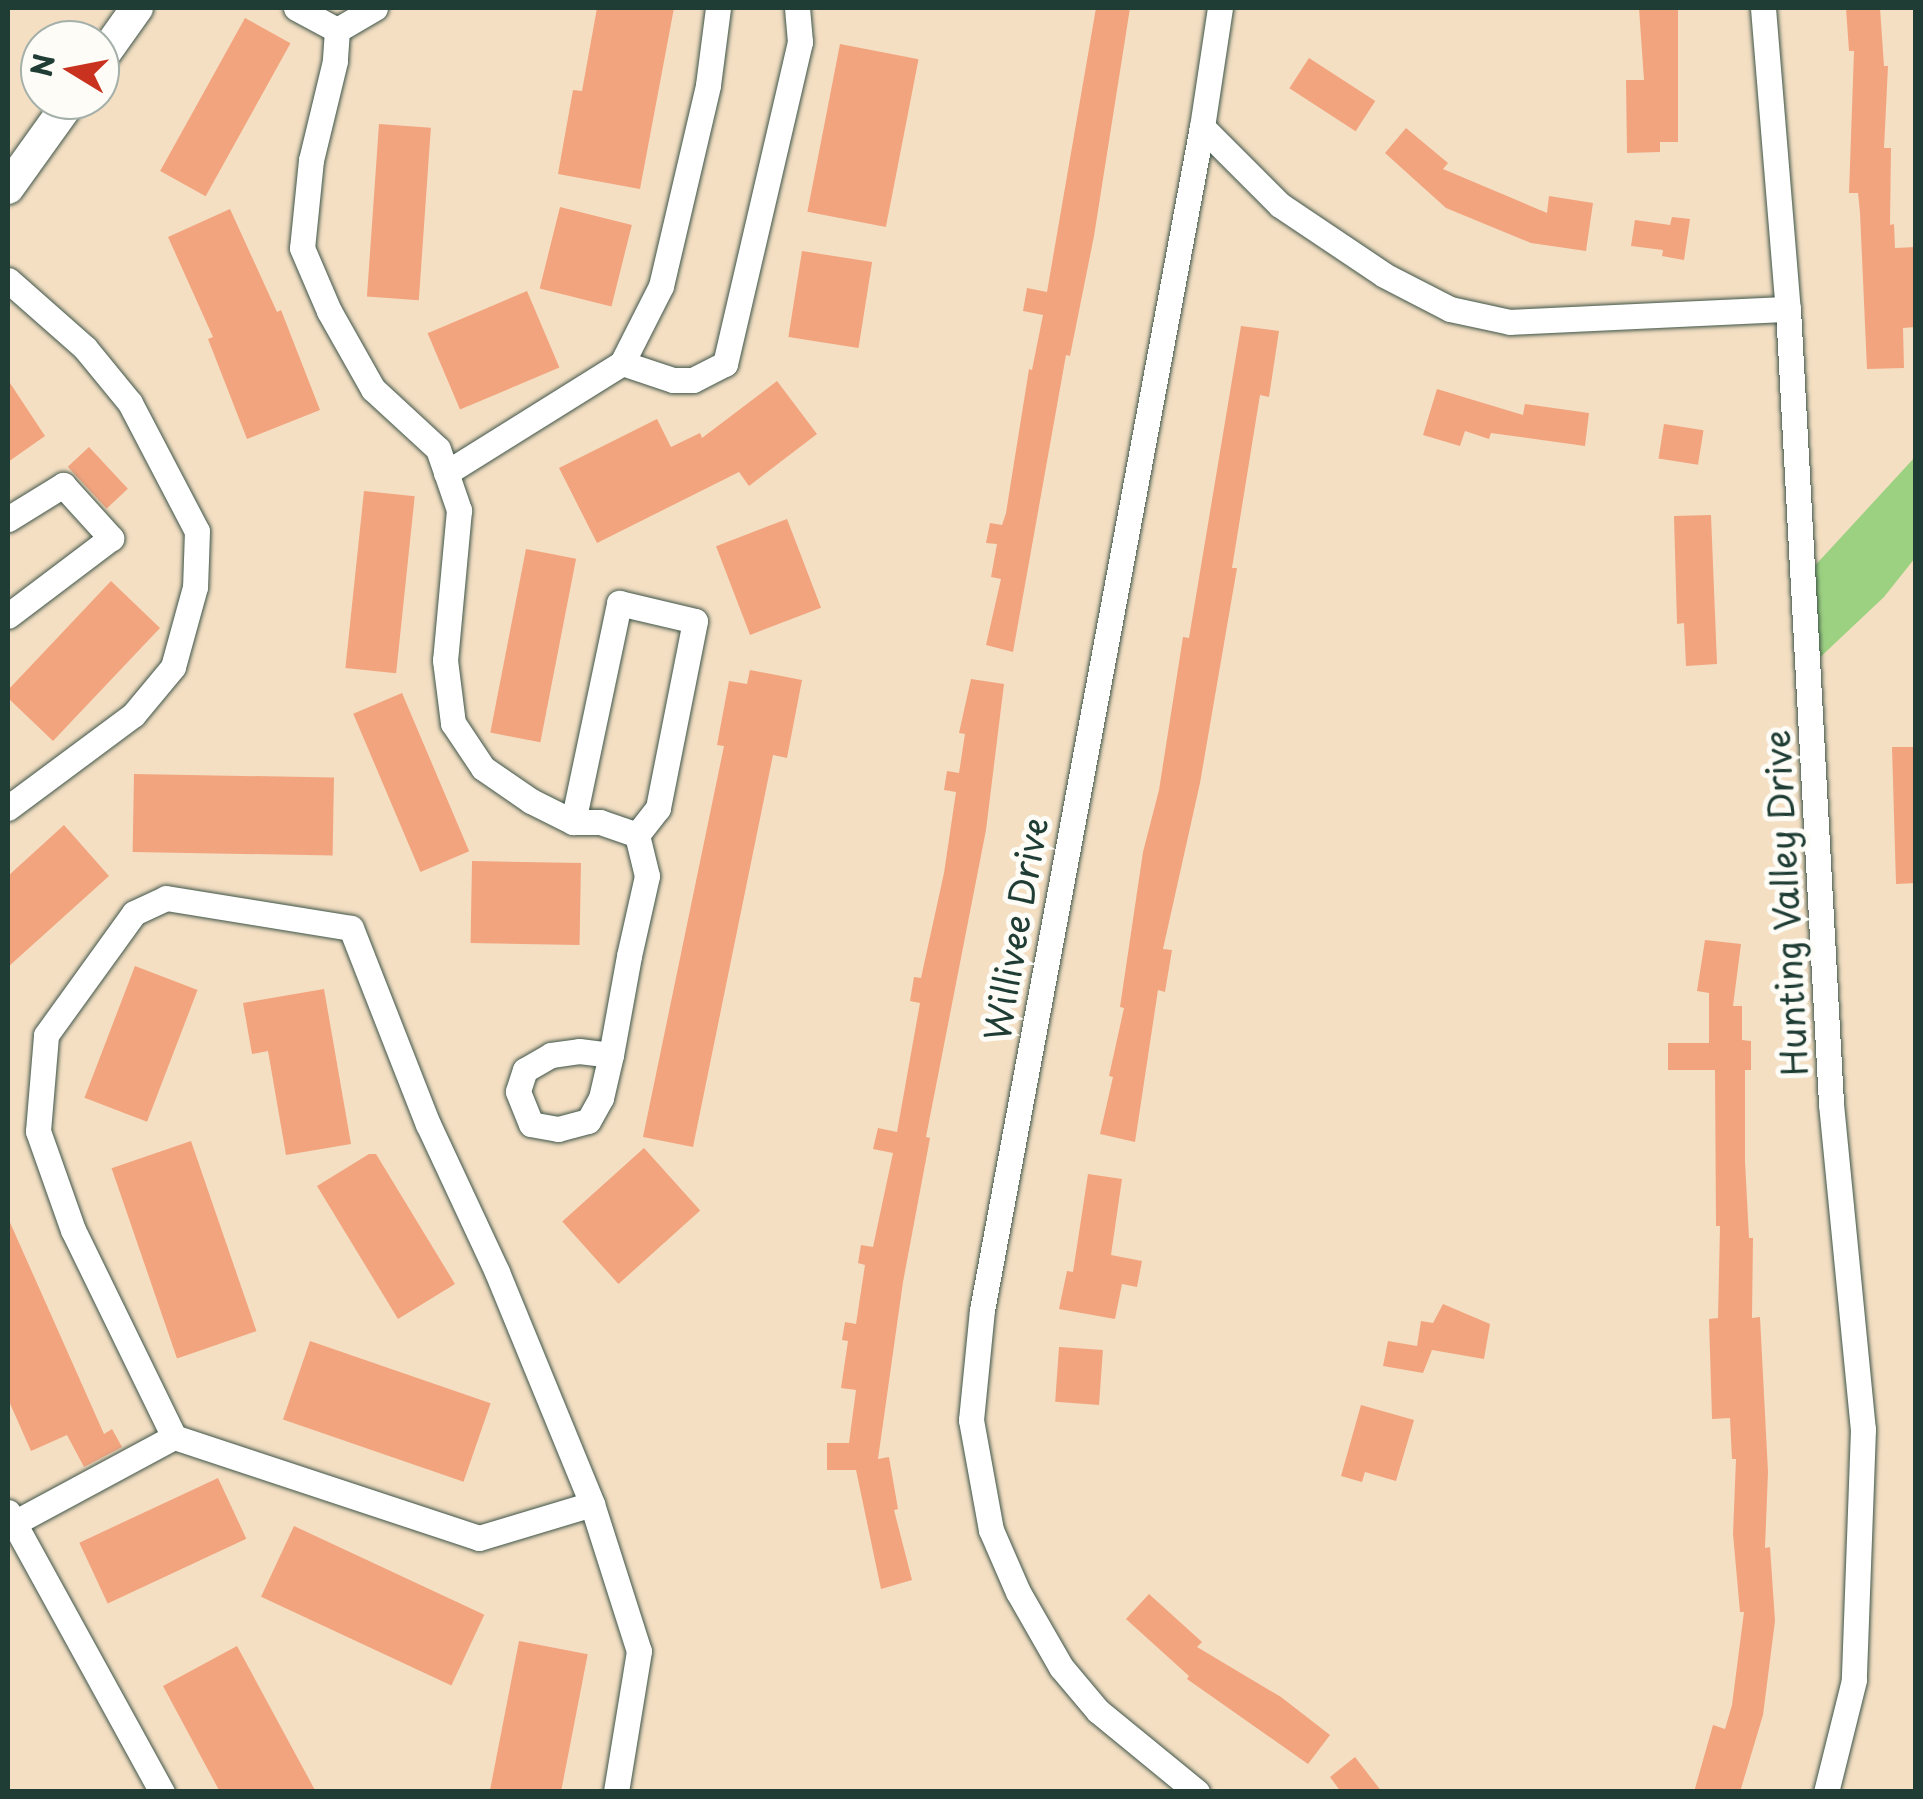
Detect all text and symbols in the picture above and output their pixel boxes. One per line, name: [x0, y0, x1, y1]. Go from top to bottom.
north arrow: [20, 20, 120, 120]
text: N: [19, 50, 65, 80]
street label: Hunting Valley Drive: [1755, 728, 1815, 1078]
street label: Willivee Drive: [974, 812, 1056, 1046]

